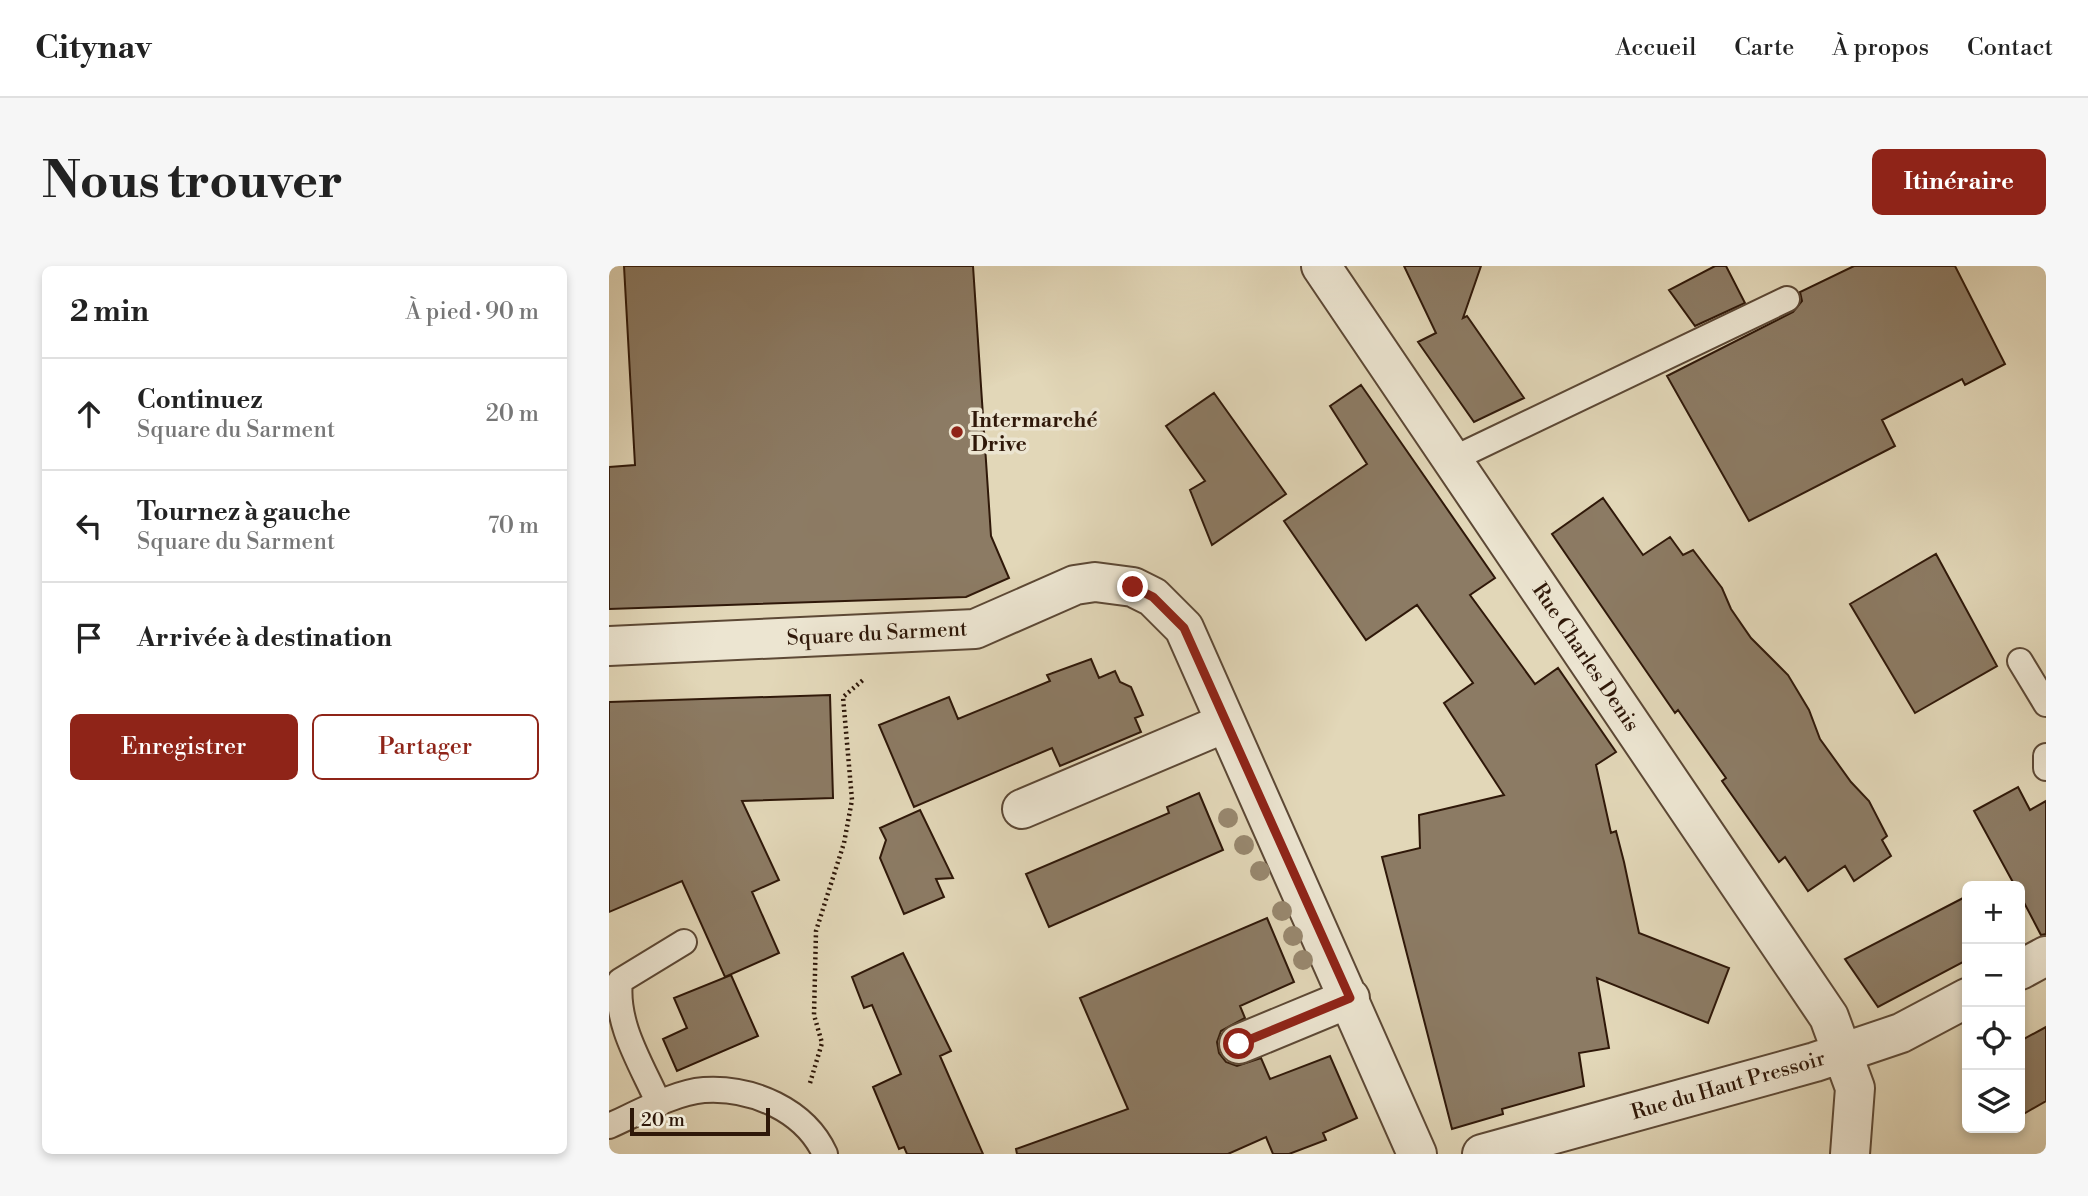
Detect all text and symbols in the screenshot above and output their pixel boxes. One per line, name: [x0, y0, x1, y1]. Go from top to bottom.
text: Citynav: [35, 28, 152, 69]
text: Accueil: [1615, 33, 1696, 63]
text: Carte: [1734, 33, 1794, 63]
text: À propos: [1832, 33, 1929, 63]
text: Contact: [1967, 33, 2053, 63]
button: Itinéraire: [1872, 149, 2046, 215]
text: Nous trouver: [42, 152, 343, 213]
text: 2 min: [70, 293, 149, 331]
text: À pied · 90 m: [406, 298, 539, 326]
text: Continuez: [137, 384, 263, 416]
icon: ahead: [70, 395, 108, 433]
text: 20 m: [486, 400, 539, 428]
place label: Intermarché Drive: [971, 408, 1098, 458]
text: Square du Sarment: [137, 416, 335, 444]
marker: Intermarché Drive: [949, 424, 965, 440]
text: Tournez à gauche: [137, 496, 351, 528]
icon: left: [70, 507, 108, 545]
text: 70 m: [488, 512, 539, 540]
text: Square du Sarment: [137, 528, 335, 556]
route end: [1117, 571, 1148, 602]
street label: Rue Charles Denis: [1526, 578, 1644, 737]
street label: Square du Sarment: [786, 616, 969, 652]
icon: arrive: [70, 619, 108, 657]
text: Arrivée à destination: [137, 622, 392, 654]
button: Enregistrer: [70, 714, 298, 780]
button: Partager: [312, 714, 539, 780]
map controls: [1962, 881, 2025, 1133]
button: +: [1962, 881, 2025, 944]
button: −: [1962, 944, 2025, 1007]
button: locate: [1962, 1007, 2025, 1070]
route start: [1223, 1028, 1254, 1059]
street label: Rue du Haut Pressoir: [1628, 1046, 1828, 1126]
button: layers: [1962, 1070, 2025, 1133]
scale bar: [630, 1105, 770, 1137]
text: 20 m: [641, 1108, 685, 1132]

